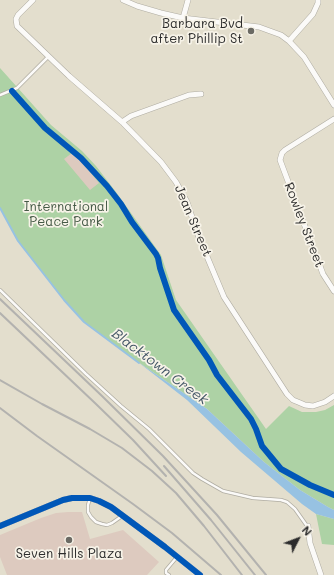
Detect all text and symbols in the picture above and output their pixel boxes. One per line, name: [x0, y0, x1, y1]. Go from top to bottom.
place label: Barbara Bvd after Phillip St: [150, 16, 243, 47]
marker: Barbara Bvd after Phillip St: [246, 26, 256, 36]
street label: Rowley Street: [281, 180, 327, 270]
street label: Jean Street: [171, 183, 215, 259]
park label: International Peace Park: [24, 199, 108, 230]
water label: Blacktown Creek: [109, 325, 211, 409]
north arrow: [278, 519, 318, 559]
text: N: [299, 523, 316, 539]
marker: Seven Hills Plaza: [64, 535, 74, 545]
place label: Seven Hills Plaza: [16, 546, 122, 562]

